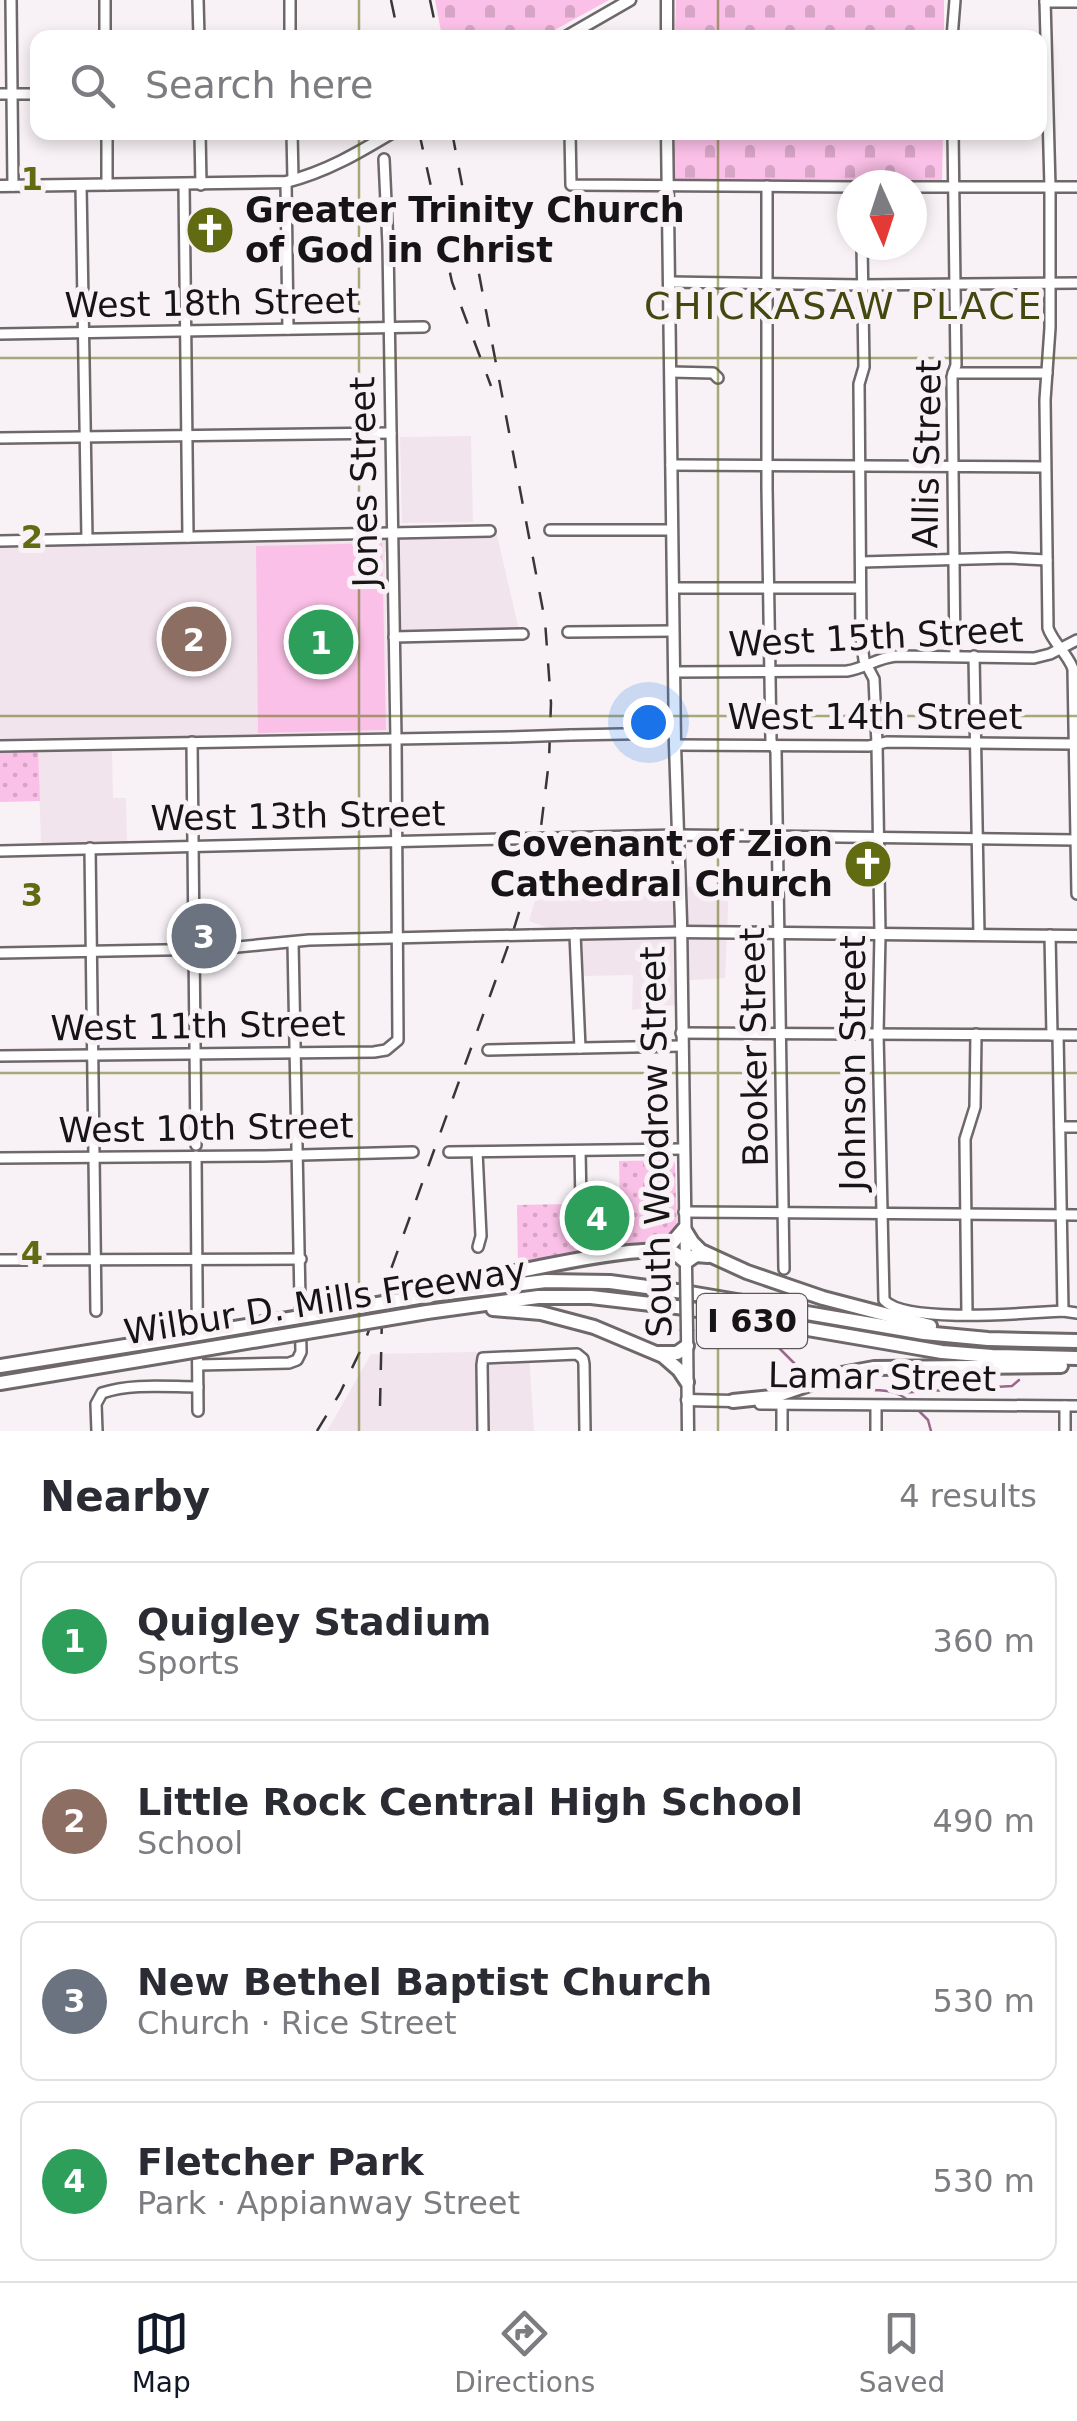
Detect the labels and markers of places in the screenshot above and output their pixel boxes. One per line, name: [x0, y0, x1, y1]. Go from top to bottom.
place label: Greater Trinity Church of God in Christ: [245, 190, 685, 270]
church icon: Greater Trinity Church of God in Christ: [184, 204, 236, 256]
pin: 2: [162, 602, 226, 676]
pin: 1: [288, 604, 354, 680]
place label: Covenant of Zion Cathedral Church: [490, 824, 833, 904]
church icon: Covenant of Zion Cathedral Church: [842, 838, 894, 890]
pin: 3: [172, 898, 236, 974]
pin: 4: [564, 1180, 630, 1256]

